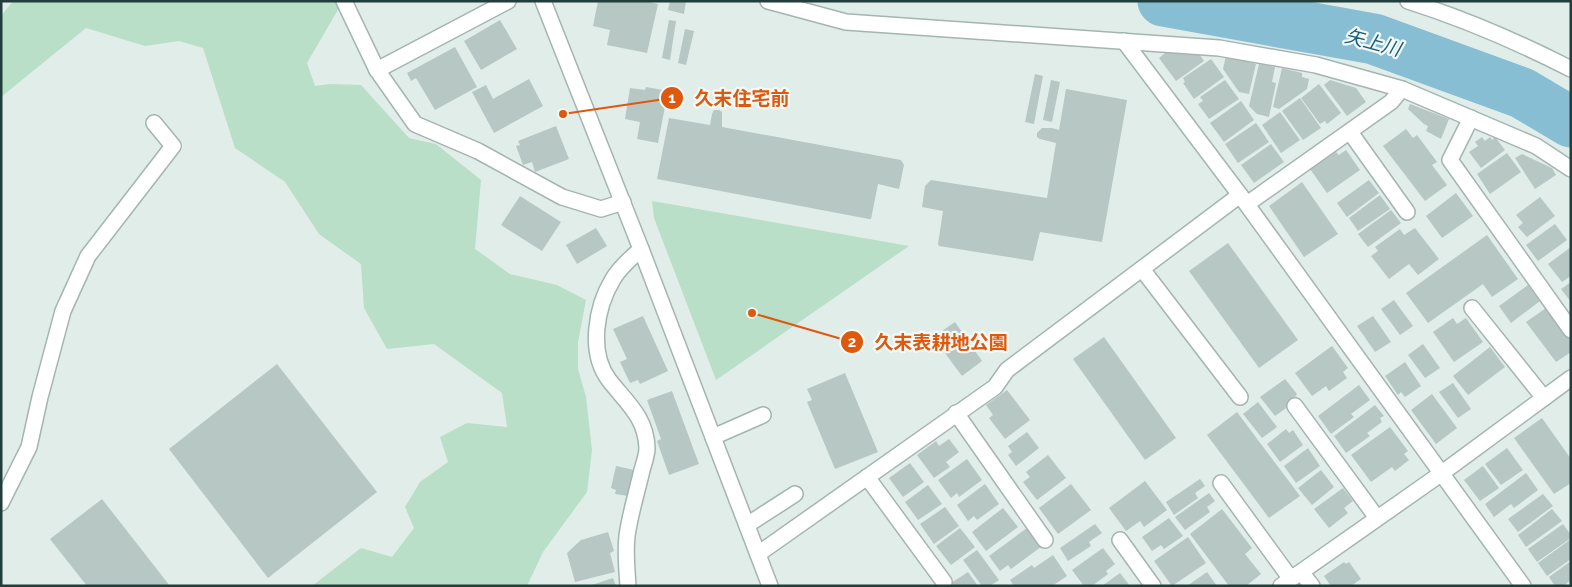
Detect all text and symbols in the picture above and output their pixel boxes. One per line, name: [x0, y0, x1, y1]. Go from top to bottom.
water label: 矢上川: [1343, 24, 1405, 61]
callout: 久末住宅前: [660, 81, 800, 115]
text: 久末住宅前: [694, 87, 790, 109]
text: 1: [668, 89, 676, 107]
callout: 久末表耕地公園: [839, 325, 1017, 359]
text: 久末表耕地公園: [874, 331, 1008, 353]
text: 2: [848, 333, 856, 351]

